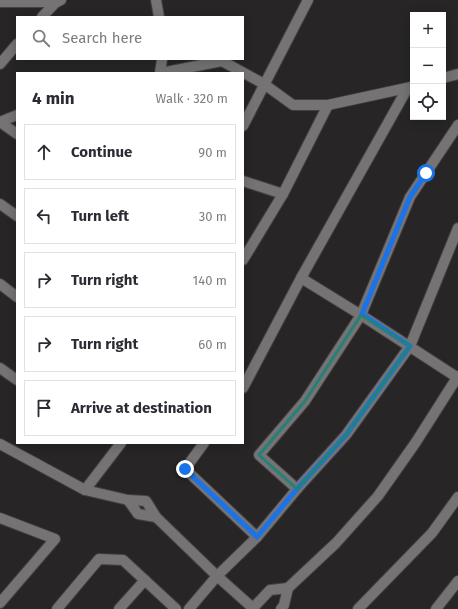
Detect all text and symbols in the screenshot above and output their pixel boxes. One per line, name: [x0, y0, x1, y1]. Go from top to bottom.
map controls: [410, 12, 446, 120]
button: +: [410, 12, 446, 48]
search box: [16, 16, 244, 60]
icon: search: [30, 27, 52, 49]
text: Search here: [62, 29, 142, 47]
button: −: [410, 48, 446, 84]
button: locate: [410, 84, 446, 120]
text: 4 min: [32, 88, 75, 109]
text: Walk · 320 m: [156, 91, 228, 106]
icon: ahead: [33, 141, 55, 163]
text: Continue: [71, 143, 132, 161]
text: 90 m: [198, 145, 227, 160]
route start: [417, 164, 435, 182]
icon: left: [33, 205, 55, 227]
text: Turn left: [71, 207, 129, 225]
text: 30 m: [199, 209, 227, 224]
icon: right: [33, 269, 55, 291]
text: Turn right: [71, 271, 138, 289]
text: 140 m: [193, 273, 227, 288]
icon: right: [33, 333, 55, 355]
text: Turn right: [71, 335, 138, 353]
text: 60 m: [198, 337, 227, 352]
icon: arrive: [33, 397, 55, 419]
text: Arrive at destination: [71, 399, 212, 417]
route end: [176, 460, 194, 478]

